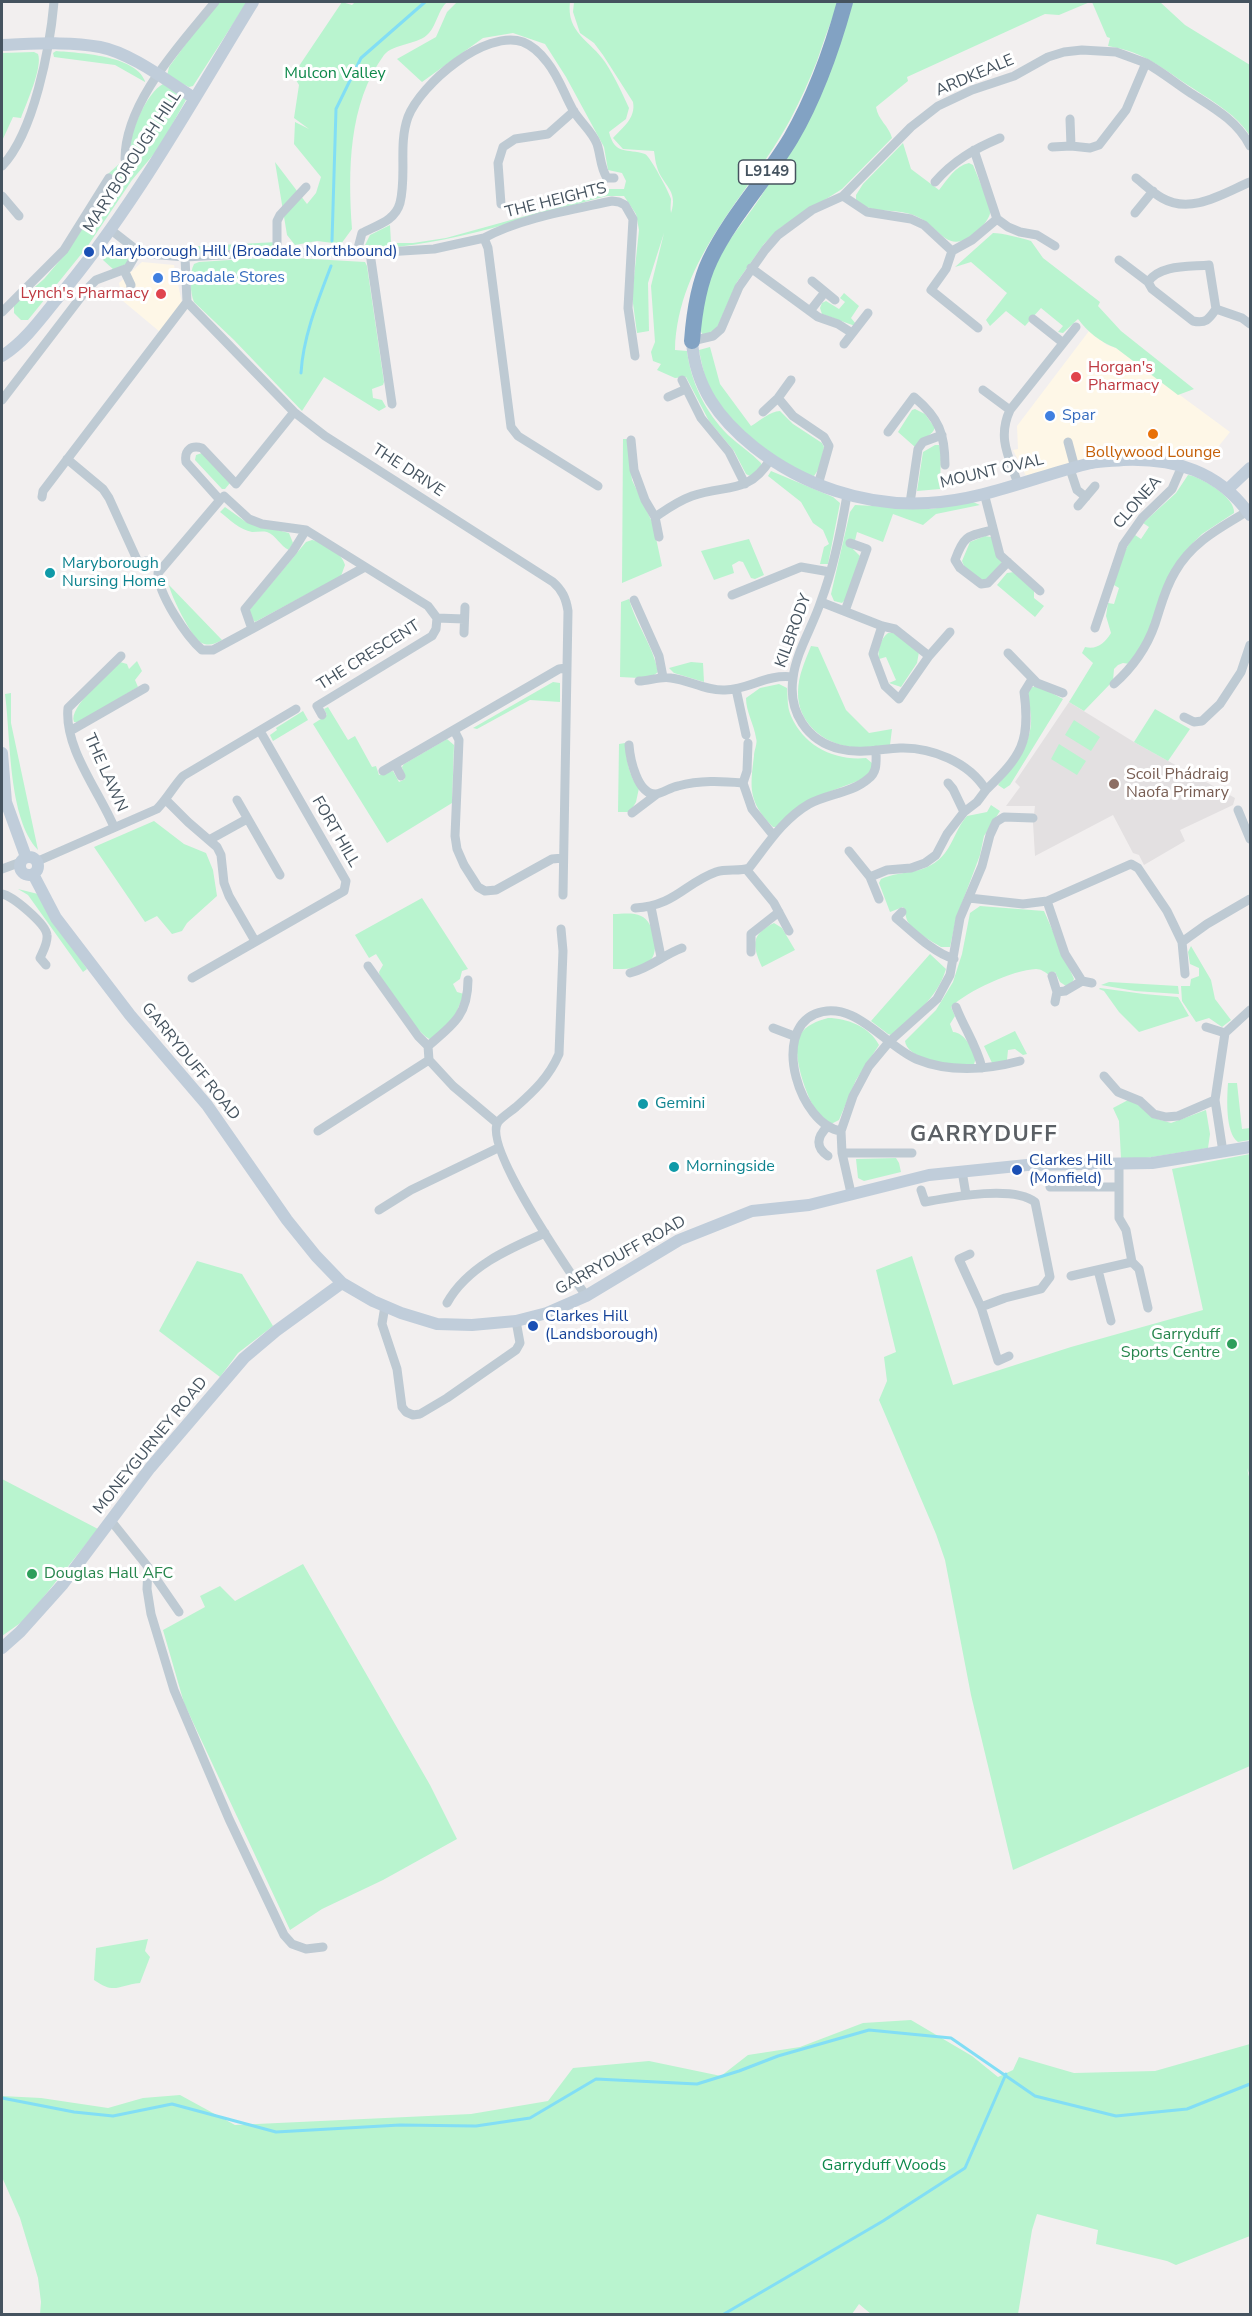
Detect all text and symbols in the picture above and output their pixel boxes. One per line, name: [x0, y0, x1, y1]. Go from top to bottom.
street label: ARDKEALE: [933, 51, 1017, 101]
park label: Mulcon Valley: [284, 64, 386, 84]
street label: MARYBOROUGH HILL: [80, 88, 186, 236]
road number: L9149: [738, 160, 795, 184]
street label: THE HEIGHTS: [503, 179, 609, 223]
place label: Maryborough Hill (Broadale Northbound): [101, 242, 398, 262]
marker: Maryborough Hill (Broadale Northbound): [82, 245, 96, 259]
place label: Broadale Stores: [170, 268, 285, 288]
marker: Broadale Stores: [151, 271, 165, 285]
place label: Lynch's Pharmacy: [21, 284, 149, 304]
marker: Lynch's Pharmacy: [154, 287, 168, 301]
place label: Horgan's Pharmacy: [1088, 358, 1159, 396]
marker: Horgan's Pharmacy: [1069, 370, 1083, 384]
place label: Spar: [1062, 406, 1095, 426]
marker: Spar: [1043, 409, 1057, 423]
marker: Bollywood Lounge: [1146, 427, 1160, 441]
street label: THE DRIVE: [368, 441, 448, 501]
place label: Bollywood Lounge: [1085, 443, 1221, 463]
street label: MOUNT OVAL: [938, 451, 1046, 493]
street label: CLONEA: [1110, 473, 1166, 533]
place label: Maryborough Nursing Home: [62, 554, 166, 592]
marker: Maryborough Nursing Home: [43, 566, 57, 580]
street label: KILBRODY: [772, 591, 816, 671]
street label: THE CRESCENT: [314, 617, 424, 695]
street label: THE LAWN: [79, 731, 131, 815]
place label: Scoil Phádraig Naofa Primary: [1126, 765, 1229, 803]
marker: Scoil Phádraig Naofa Primary: [1107, 777, 1121, 791]
street label: FORT HILL: [307, 793, 363, 871]
street label: GARRYDUFF ROAD: [137, 999, 243, 1125]
place label: Gemini: [655, 1094, 705, 1114]
marker: Gemini: [636, 1097, 650, 1111]
district label: GARRYDUFF: [910, 1123, 1058, 1149]
place label: Clarkes Hill (Monfield): [1029, 1151, 1112, 1189]
place label: Morningside: [686, 1157, 775, 1177]
marker: Morningside: [667, 1160, 681, 1174]
marker: Clarkes Hill (Monfield): [1010, 1163, 1024, 1177]
street label: GARRYDUFF ROAD: [553, 1212, 689, 1300]
place label: Clarkes Hill (Landsborough): [545, 1307, 659, 1345]
marker: Clarkes Hill (Landsborough): [526, 1319, 540, 1333]
place label: Garryduff Sports Centre: [1121, 1325, 1220, 1363]
marker: Garryduff Sports Centre: [1225, 1337, 1239, 1351]
street label: MONEYGURNEY ROAD: [90, 1374, 212, 1518]
place label: Douglas Hall AFC: [44, 1564, 173, 1584]
marker: Douglas Hall AFC: [25, 1567, 39, 1581]
park label: Garryduff Woods: [822, 2156, 946, 2176]

